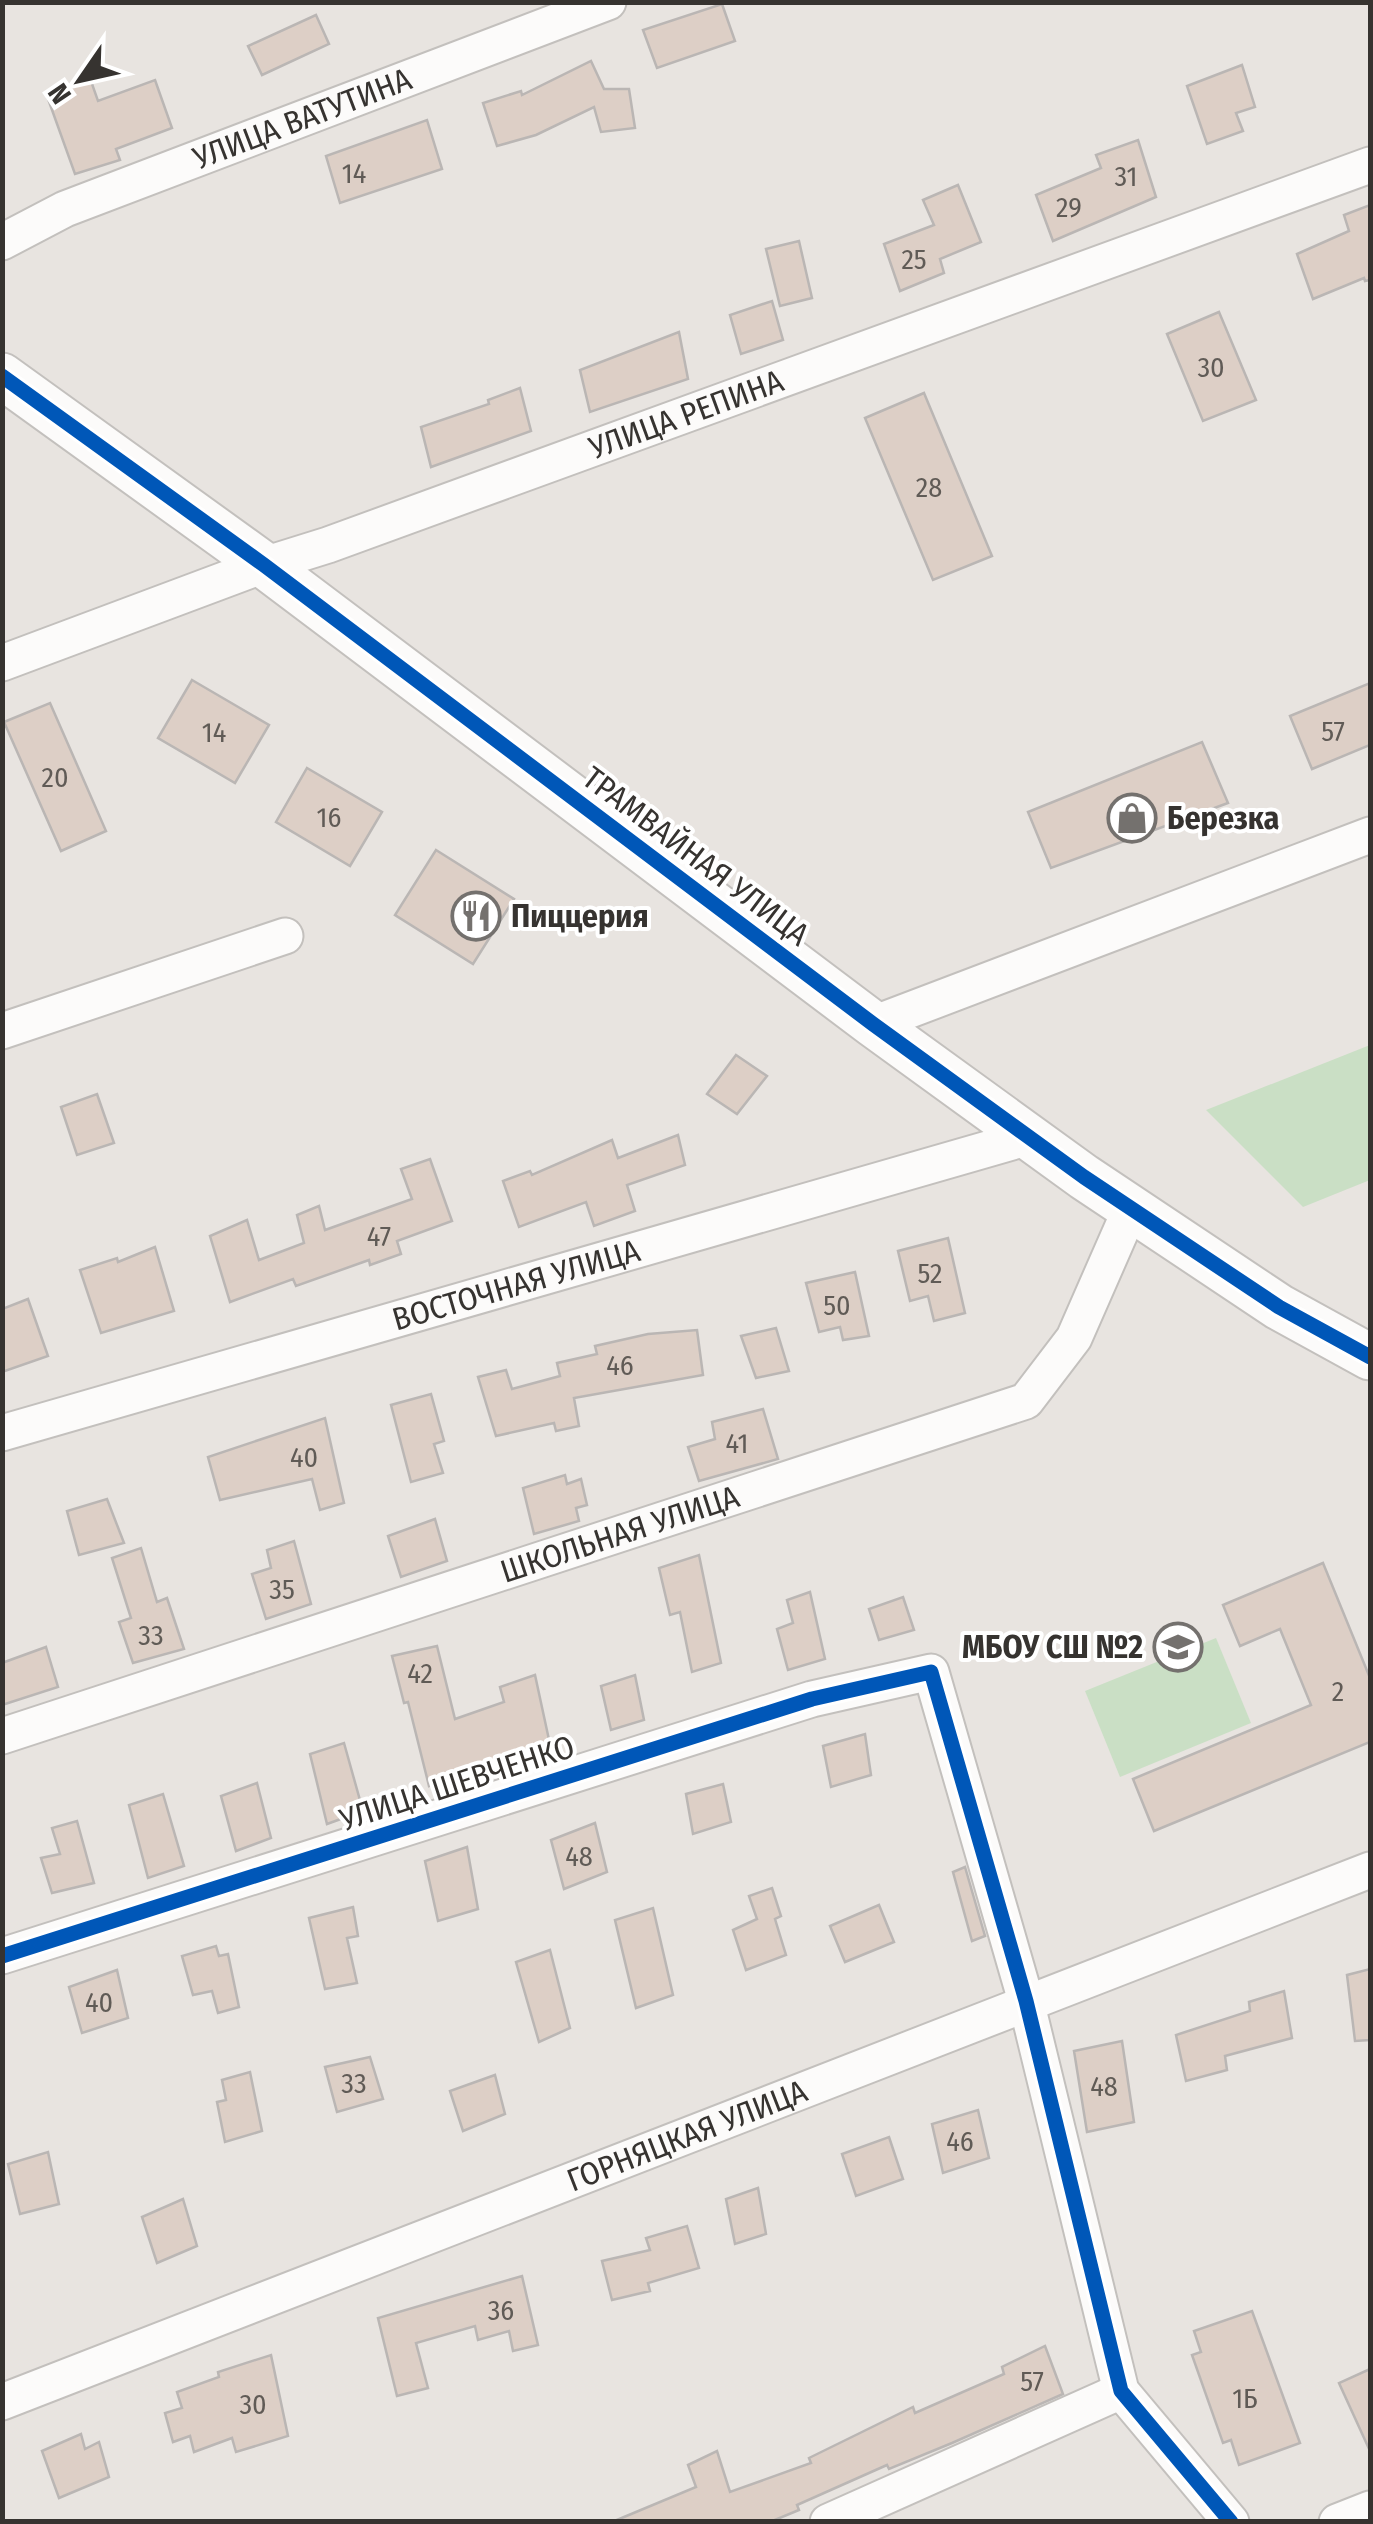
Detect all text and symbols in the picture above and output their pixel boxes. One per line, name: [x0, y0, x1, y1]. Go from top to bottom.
north arrow: [30, 30, 130, 130]
street label: УЛИЦА ВАТУТИНА: [187, 60, 417, 178]
text: N: [41, 78, 78, 110]
house number: 14: [342, 157, 366, 190]
house number: 31: [1115, 160, 1137, 193]
house number: 29: [1056, 191, 1082, 224]
house number: 25: [901, 243, 927, 276]
house number: 30: [1197, 351, 1225, 384]
street label: УЛИЦА РЕПИНА: [583, 362, 788, 467]
house number: 28: [916, 471, 942, 504]
house number: 57: [1321, 715, 1345, 748]
house number: 14: [202, 716, 226, 749]
street label: ТРАМВАЙНАЯ УЛИЦА: [575, 759, 817, 954]
house number: 20: [42, 761, 68, 794]
shop icon: Березка: [1106, 792, 1158, 844]
place label: Березка: [1167, 799, 1279, 837]
house number: 16: [317, 801, 341, 834]
restaurant icon: Пиццерия: [450, 890, 502, 942]
place label: Пиццерия: [511, 897, 649, 935]
house number: 47: [367, 1220, 391, 1253]
street label: ВОСТОЧНАЯ УЛИЦА: [388, 1231, 644, 1338]
house number: 52: [918, 1257, 942, 1290]
house number: 50: [823, 1289, 851, 1322]
house number: 46: [606, 1349, 634, 1382]
house number: 41: [726, 1427, 748, 1460]
house number: 40: [290, 1441, 318, 1474]
street label: ШКОЛЬНАЯ УЛИЦА: [496, 1477, 744, 1591]
house number: 35: [269, 1573, 295, 1606]
house number: 33: [138, 1619, 164, 1652]
school or university icon: МБОУ СШ №2: [1152, 1621, 1204, 1673]
place label: МБОУ СШ №2: [962, 1628, 1143, 1666]
house number: 42: [407, 1657, 433, 1690]
house number: 2: [1332, 1675, 1344, 1708]
street label: УЛИЦА ШЕВЧЕНКО: [334, 1727, 579, 1839]
house number: 48: [565, 1840, 593, 1873]
house number: 40: [85, 1986, 113, 2019]
house number: 33: [341, 2067, 367, 2100]
house number: 48: [1090, 2070, 1118, 2103]
street label: ГОРНЯЦКАЯ УЛИЦА: [562, 2072, 813, 2199]
house number: 46: [946, 2125, 974, 2158]
house number: 36: [488, 2294, 514, 2327]
house number: 57: [1020, 2365, 1044, 2398]
house number: 1Б: [1232, 2382, 1258, 2415]
house number: 30: [239, 2388, 267, 2421]

